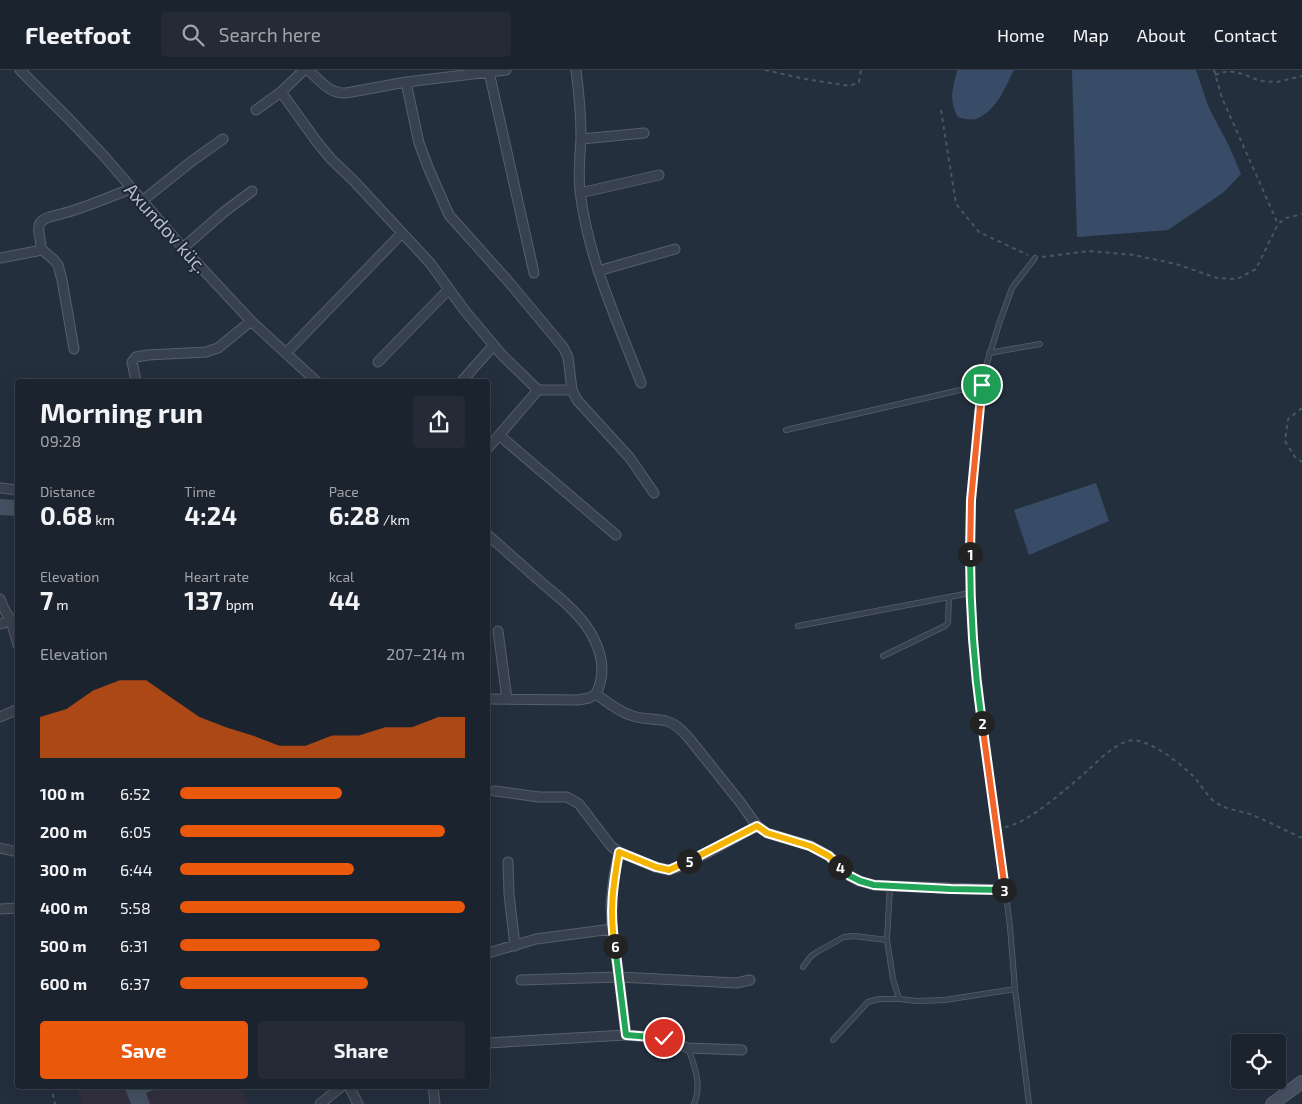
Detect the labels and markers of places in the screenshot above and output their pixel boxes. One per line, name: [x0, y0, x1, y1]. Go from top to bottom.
pin: [961, 364, 1003, 406]
pin: 1: [958, 542, 982, 566]
pin: 2: [970, 710, 994, 736]
pin: 5: [676, 848, 702, 874]
pin: 4: [828, 854, 852, 880]
pin: 3: [992, 878, 1016, 902]
pin: 6: [602, 934, 628, 958]
pin: [643, 1017, 685, 1059]

